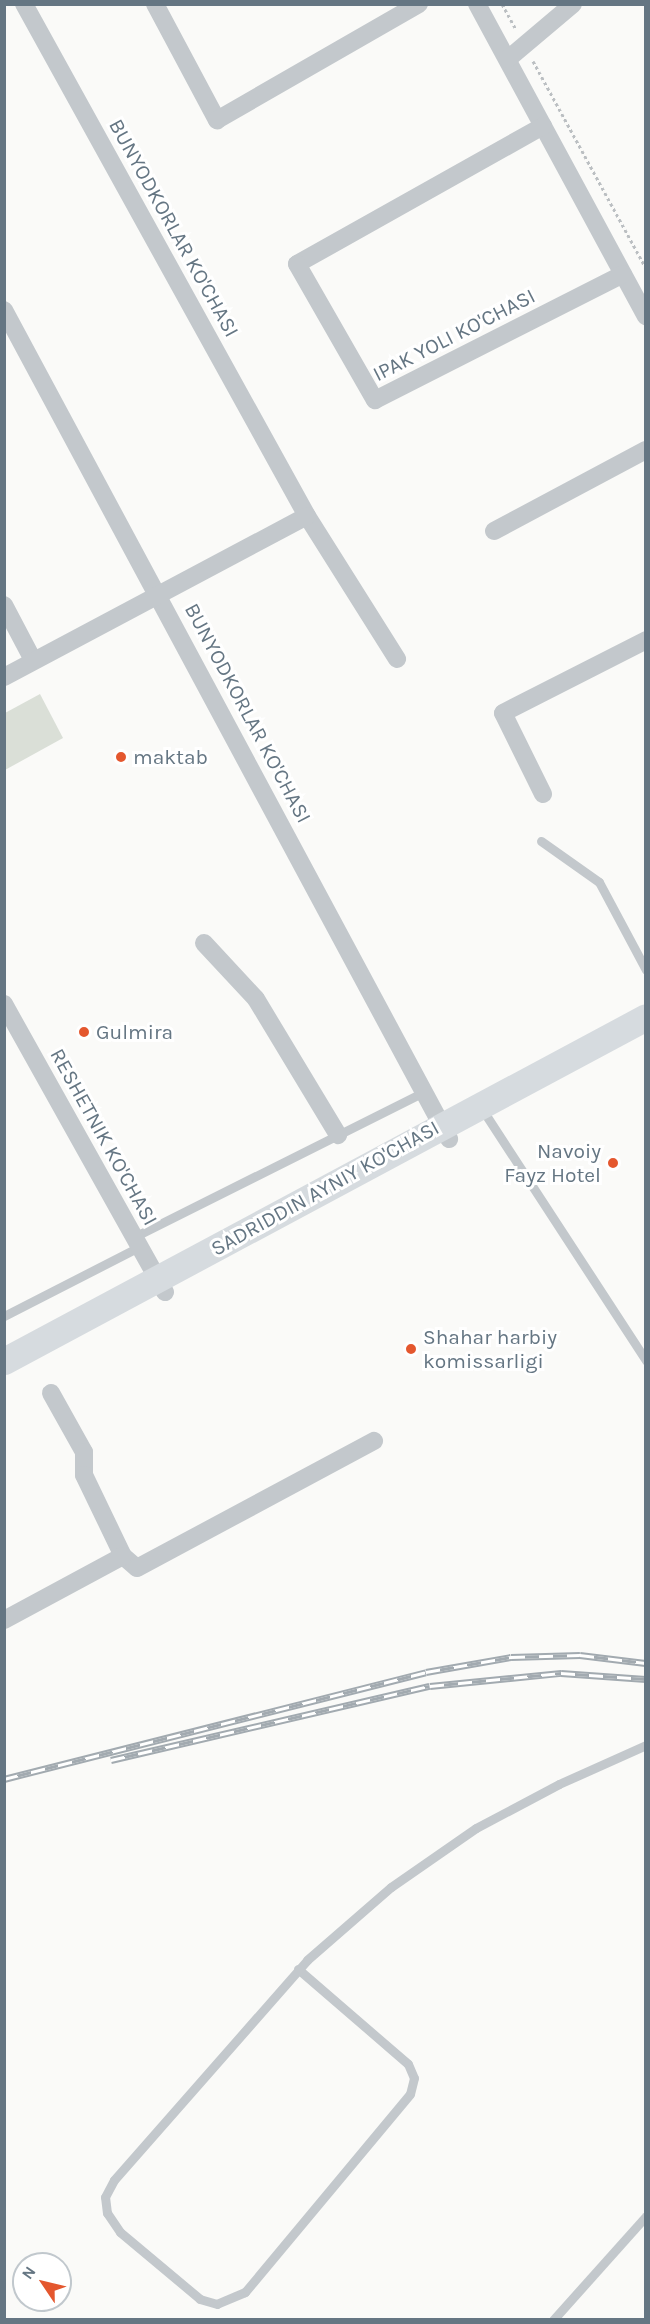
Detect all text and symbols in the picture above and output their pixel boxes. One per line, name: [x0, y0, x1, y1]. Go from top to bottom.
street label: BUNYODKORLAR KO'CHASI: [104, 115, 244, 341]
street label: IPAK YOLI KO'CHASI: [369, 283, 539, 387]
street label: BUNYODKORLAR KO'CHASI: [179, 599, 317, 827]
place label: maktab: [133, 744, 208, 770]
marker: maktab: [114, 750, 128, 764]
place label: Gulmira: [96, 1019, 173, 1045]
marker: Gulmira: [77, 1025, 91, 1039]
street label: RESHETNIK KO'CHASI: [45, 1044, 163, 1230]
street label: SADRIDDIN AYNIY KO'CHASI: [207, 1115, 443, 1261]
place label: Navoiy Fayz Hotel: [504, 1138, 601, 1188]
marker: Navoiy Fayz Hotel: [606, 1156, 620, 1170]
place label: Shahar harbiy komissarligi: [423, 1324, 557, 1374]
marker: Shahar harbiy komissarligi: [404, 1342, 418, 1356]
north arrow: [12, 2252, 72, 2312]
text: N: [17, 2262, 40, 2283]

